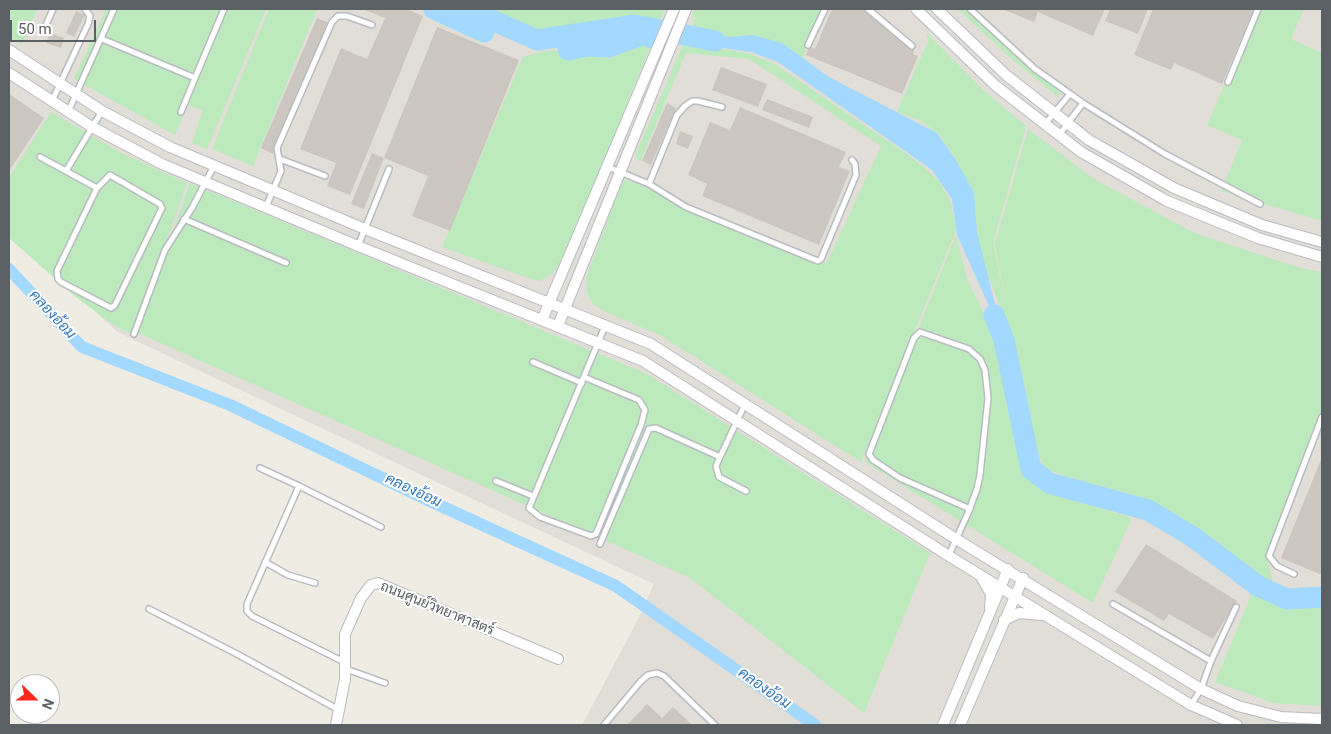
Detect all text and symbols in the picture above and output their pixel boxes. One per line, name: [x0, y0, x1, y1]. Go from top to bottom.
scale bar: [12, 10, 99, 42]
text: 50 m: [18, 20, 52, 38]
water label: คลองอ้อม: [25, 287, 79, 343]
water label: คลองอ้อม: [382, 470, 444, 512]
street label: ถนนศูนย์วิทยาศาสตร์: [378, 579, 496, 639]
water label: คลองอ้อม: [734, 664, 794, 714]
north arrow: [10, 674, 60, 724]
text: N: [39, 697, 57, 712]

